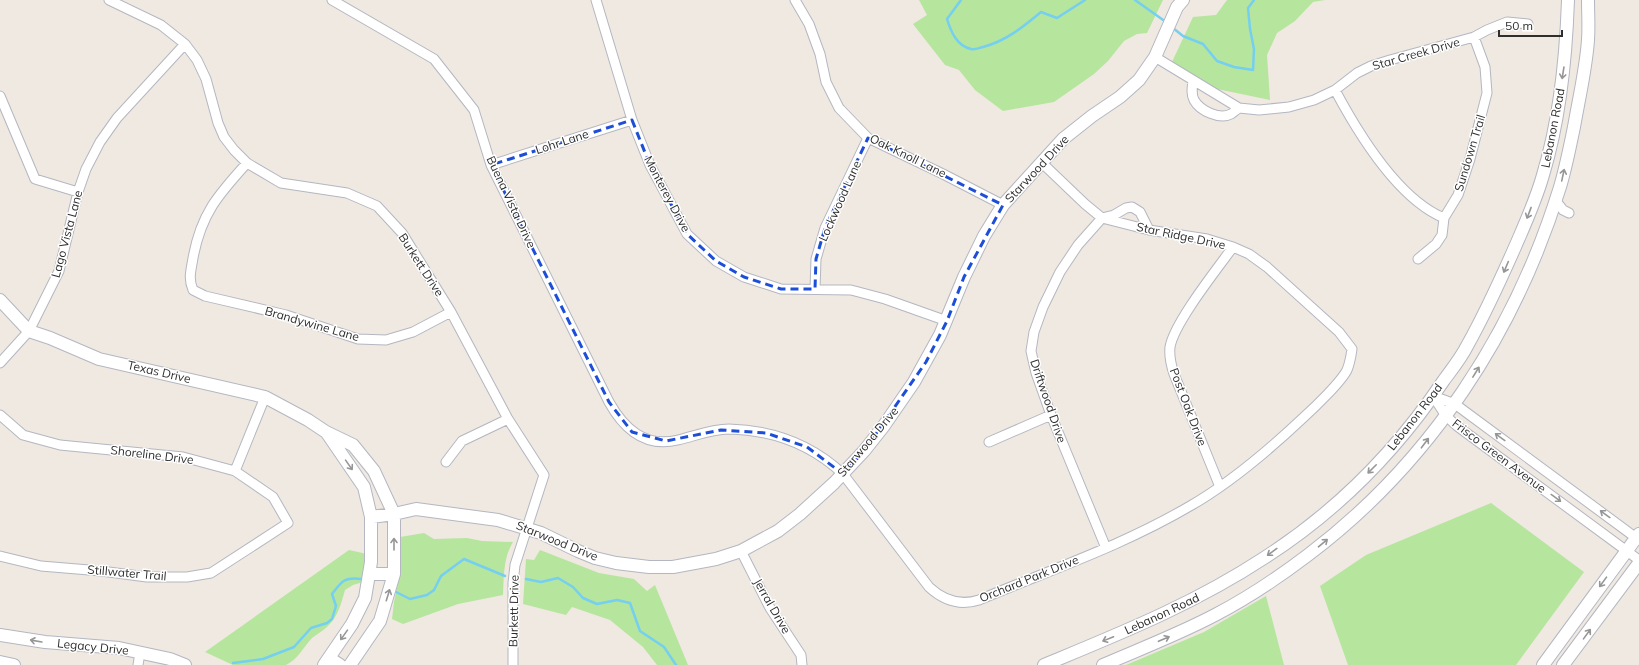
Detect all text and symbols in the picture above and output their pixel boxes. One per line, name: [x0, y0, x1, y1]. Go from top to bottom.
scale bar: [1499, 12, 1562, 38]
text: 50 m: [1505, 18, 1533, 33]
street label: Star Creek Drive: [1370, 34, 1461, 73]
one-way arrow: [1559, 66, 1567, 79]
street label: Lebanon Road: [1537, 87, 1568, 169]
street label: Sundown Trail: [1451, 113, 1488, 193]
street label: Lohr Lane: [533, 126, 590, 157]
street label: Oak Knoll Lane: [867, 131, 949, 181]
street label: Starwood Drive: [1002, 132, 1072, 206]
street label: Buena Vista Drive: [484, 153, 539, 250]
street label: Monterey Drive: [641, 153, 694, 234]
street label: Lockwood Lane: [815, 158, 864, 244]
one-way arrow: [1560, 169, 1568, 182]
street label: Lago Vista Lane: [48, 189, 85, 279]
one-way arrow: [1524, 207, 1532, 219]
street label: Star Ridge Drive: [1135, 219, 1227, 252]
street label: Burkett Drive: [395, 230, 447, 299]
one-way arrow: [1502, 260, 1510, 272]
street label: Brandywine Lane: [263, 303, 361, 344]
street label: Texas Drive: [126, 357, 192, 386]
street label: Driftwood Drive: [1027, 357, 1070, 445]
street label: Post Oak Drive: [1167, 366, 1210, 448]
one-way arrow: [1472, 366, 1480, 377]
street label: Lebanon Road: [1384, 380, 1445, 453]
street label: Starwood Drive: [834, 404, 901, 480]
street label: Frisco Green Avenue: [1449, 415, 1549, 496]
one-way arrow: [1495, 433, 1506, 441]
one-way arrow: [1421, 438, 1430, 449]
street label: Shoreline Drive: [110, 442, 194, 467]
one-way arrow: [344, 459, 353, 470]
one-way arrow: [1367, 464, 1377, 474]
one-way arrow: [1550, 494, 1561, 503]
one-way arrow: [1599, 510, 1610, 519]
street label: Starwood Drive: [514, 517, 600, 564]
one-way arrow: [390, 538, 398, 551]
one-way arrow: [1317, 539, 1327, 548]
one-way arrow: [1267, 548, 1278, 556]
street label: Orchard Park Drive: [977, 552, 1081, 605]
street label: Stillwater Trail: [87, 562, 167, 583]
street label: Burkett Drive: [505, 575, 522, 647]
street label: Jerral Drive: [751, 575, 794, 636]
one-way arrow: [1599, 576, 1607, 587]
one-way arrow: [385, 588, 392, 601]
street label: Lebanon Road: [1122, 590, 1202, 637]
one-way arrow: [1582, 628, 1591, 639]
one-way arrow: [340, 629, 348, 640]
street label: Legacy Drive: [57, 635, 130, 658]
one-way arrow: [1103, 635, 1115, 643]
one-way arrow: [1158, 635, 1170, 642]
one-way arrow: [30, 637, 43, 645]

